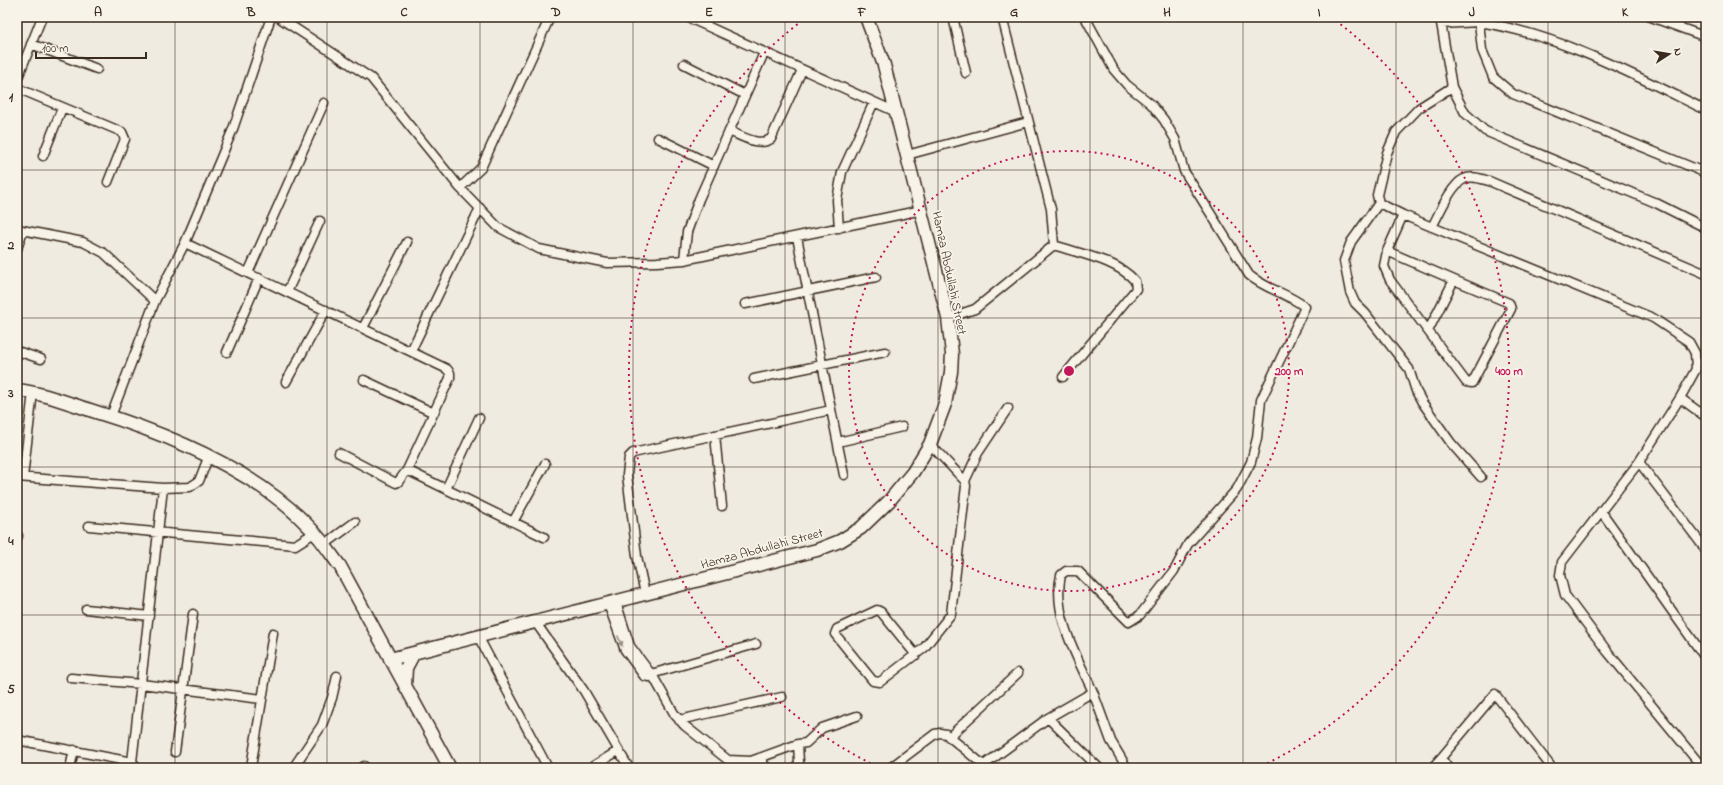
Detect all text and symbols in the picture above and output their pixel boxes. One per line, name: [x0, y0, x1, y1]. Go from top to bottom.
text: A: [94, 3, 102, 22]
text: B: [246, 3, 256, 22]
text: C: [400, 3, 408, 22]
text: D: [550, 3, 561, 22]
text: E: [705, 3, 713, 22]
text: F: [857, 3, 867, 22]
text: G: [1010, 3, 1018, 22]
text: H: [1163, 3, 1171, 22]
text: I: [1317, 3, 1321, 22]
text: J: [1469, 3, 1475, 22]
text: K: [1622, 3, 1629, 22]
scale bar: [36, 34, 146, 60]
north arrow: [1649, 34, 1689, 74]
text: 100 m: [42, 40, 69, 58]
text: N: [1669, 47, 1686, 57]
text: 1: [9, 88, 14, 107]
street label: Hamza Abdullahi Street: [927, 209, 972, 337]
text: 2: [7, 236, 15, 255]
text: 200 m: [1274, 363, 1304, 381]
text: 400 m: [1494, 363, 1523, 381]
centre of rings: [1062, 364, 1076, 378]
text: 3: [7, 384, 14, 403]
street label: Hamza Abdullahi Street: [699, 523, 826, 574]
text: 4: [7, 532, 14, 551]
one-way arrow: [618, 635, 624, 647]
text: 5: [7, 680, 15, 699]

